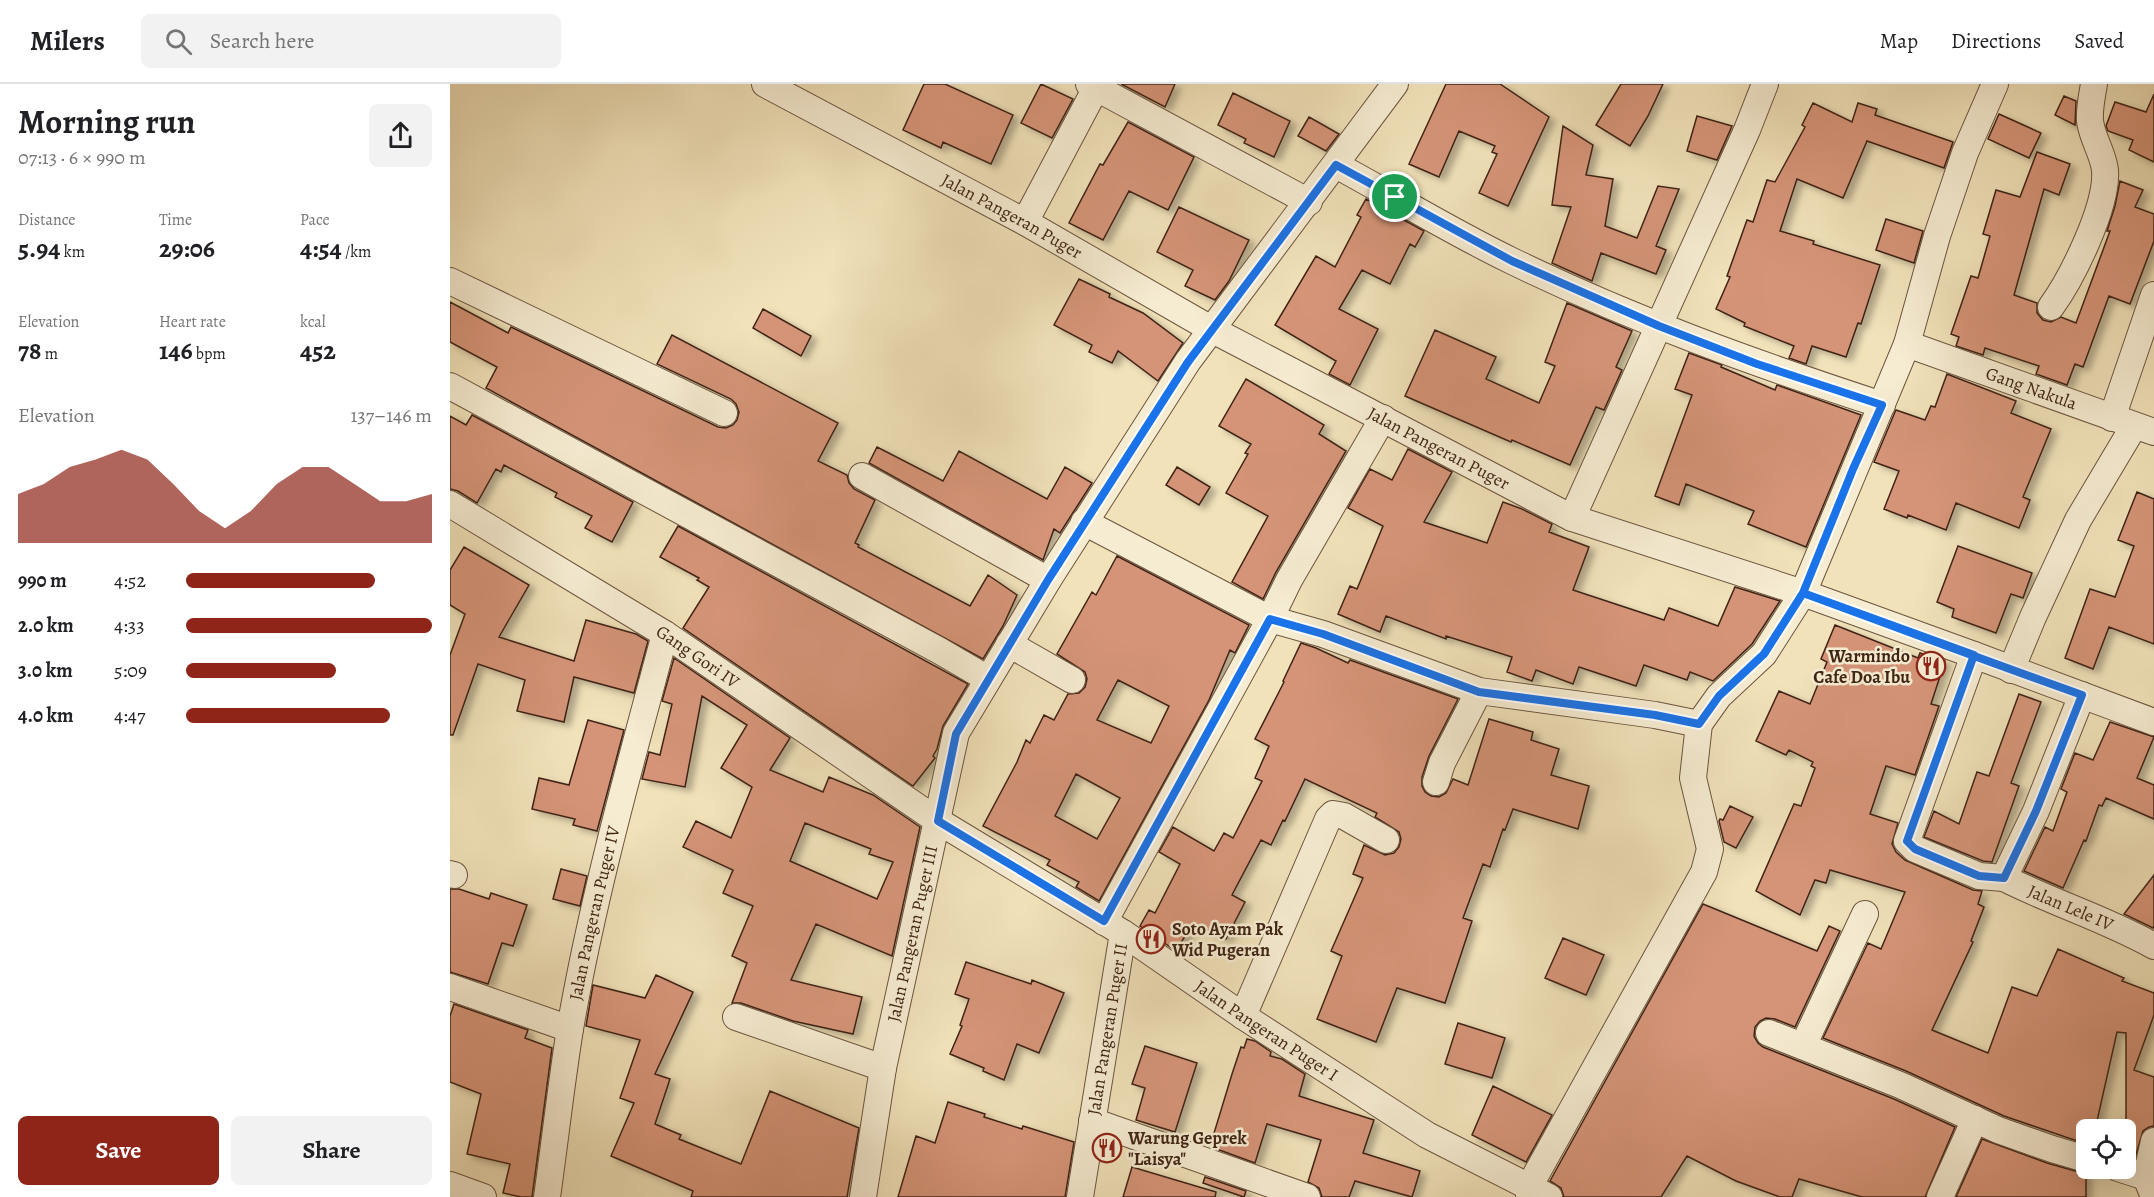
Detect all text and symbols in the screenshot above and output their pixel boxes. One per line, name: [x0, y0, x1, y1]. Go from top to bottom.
search box: [141, 14, 561, 68]
text: Milers: [30, 22, 105, 60]
icon: search: [162, 25, 195, 58]
text: Search here: [210, 26, 314, 56]
text: Map: [1880, 27, 1918, 55]
text: Directions: [1951, 27, 2041, 55]
text: Saved: [2074, 27, 2124, 55]
text: Morning run: [18, 99, 195, 144]
button: share: [369, 104, 432, 167]
text: 07:13 · 6 × 990 m: [18, 144, 146, 171]
street label: Jalan Pangeran Puger: [937, 168, 1087, 264]
pin: [1369, 171, 1420, 222]
icon: arrive: [1378, 180, 1411, 213]
text: Distance: [18, 209, 75, 231]
text: Time: [159, 209, 192, 231]
text: Pace: [300, 209, 330, 231]
text: 5.94: [18, 231, 61, 266]
text: 29:06: [159, 231, 215, 266]
text: 4:54: [300, 231, 342, 266]
text: km: [61, 241, 85, 263]
text: /km: [342, 241, 371, 263]
text: Elevation: [18, 311, 79, 333]
text: Heart rate: [159, 311, 226, 333]
text: kcal: [300, 311, 326, 333]
text: 78: [18, 333, 42, 368]
text: 146: [159, 333, 193, 368]
text: 452: [300, 333, 336, 368]
text: m: [42, 343, 58, 365]
text: bpm: [193, 343, 226, 365]
street label: Gang Nakula: [1982, 361, 2081, 416]
street label: Jalan Pangeran Puger: [1364, 401, 1514, 495]
text: Elevation: [18, 402, 95, 429]
text: 137–146 m: [351, 402, 432, 429]
text: 990 m: [18, 567, 67, 594]
text: 4:52: [114, 567, 146, 594]
text: 2.0 km: [18, 612, 74, 639]
text: 4:33: [114, 612, 144, 639]
street label: Gang Gori IV: [652, 619, 744, 694]
place label: Warmindo Cafe Doa Ibu: [1813, 644, 1910, 689]
restaurant icon: Warmindo Cafe Doa Ibu: [1915, 650, 1947, 682]
text: 3.0 km: [18, 657, 73, 684]
text: 5:09: [114, 657, 147, 684]
text: 4.0 km: [18, 702, 74, 729]
text: 4:47: [114, 702, 145, 729]
street label: Jalan Pangeran Puger IV: [563, 823, 626, 1002]
street label: Jalan Pangeran Puger III: [881, 843, 943, 1024]
street label: Jalan Lele IV: [2024, 879, 2117, 936]
place label: Soto Ayam Pak Wid Pugeran: [1171, 917, 1284, 962]
restaurant icon: Soto Ayam Pak Wid Pugeran: [1135, 923, 1167, 955]
street label: Jalan Pangeran Puger II: [1082, 942, 1133, 1117]
street label: Jalan Pangeran Puger I: [1190, 974, 1343, 1087]
button: Save: [18, 1116, 219, 1185]
button: Share: [231, 1116, 432, 1185]
map controls: [2076, 1119, 2136, 1179]
button: locate: [2076, 1119, 2136, 1179]
place label: Warung Geprek "Laisya": [1127, 1126, 1247, 1171]
restaurant icon: Warung Geprek "Laisya": [1091, 1132, 1123, 1164]

